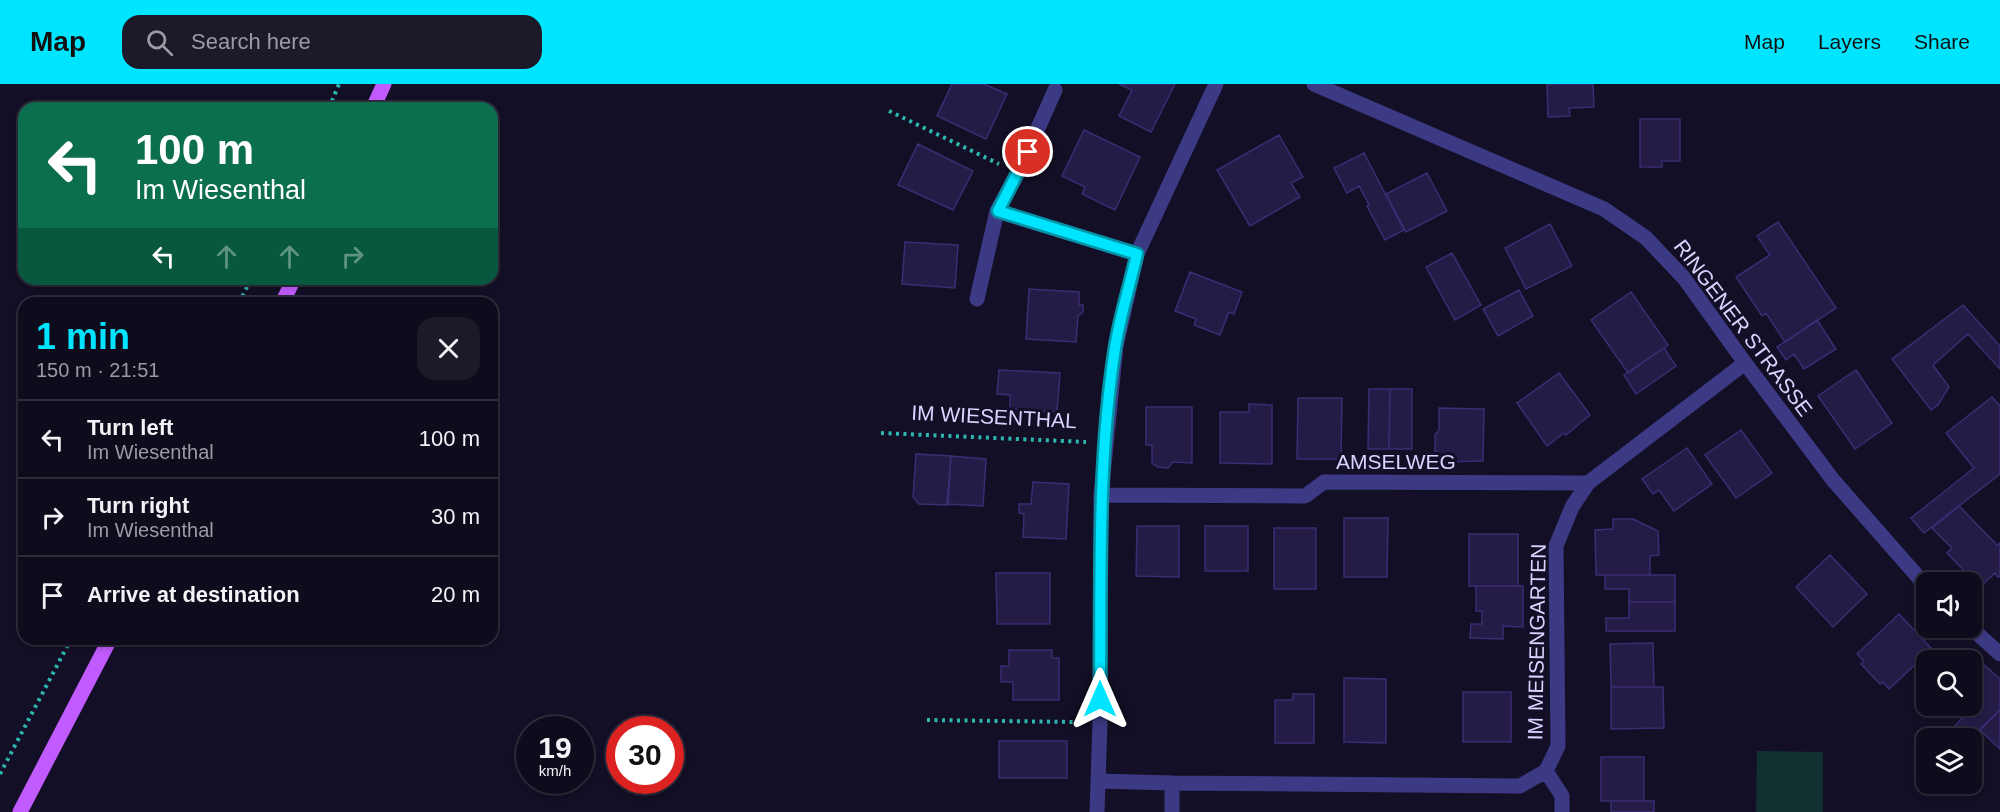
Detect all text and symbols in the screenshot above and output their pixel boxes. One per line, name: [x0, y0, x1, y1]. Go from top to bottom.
search box: [122, 15, 542, 69]
text: Map: [30, 26, 86, 57]
icon: search: [143, 26, 176, 59]
text: Search here: [191, 29, 311, 54]
text: Map: [1744, 30, 1785, 53]
text: Layers: [1818, 30, 1881, 53]
text: Share: [1914, 30, 1970, 53]
icon: left: [36, 126, 114, 204]
text: 100 m: [135, 126, 254, 173]
pin: [1002, 126, 1053, 177]
icon: arrive: [1011, 135, 1044, 168]
text: Im Wiesenthal: [135, 175, 306, 205]
street label: RINGENER STRASSE: [1670, 235, 1817, 420]
icon: left: [147, 240, 180, 273]
icon: ahead: [210, 240, 243, 273]
icon: ahead: [273, 240, 306, 273]
icon: right: [336, 240, 369, 273]
text: 1 min: [36, 316, 130, 357]
button: close: [417, 317, 480, 380]
text: 150 m · 21:51: [36, 359, 159, 381]
street label: IM WIESENTHAL: [911, 401, 1077, 432]
text: Turn left: [87, 415, 173, 440]
icon: left: [36, 423, 69, 456]
text: 100 m: [419, 426, 480, 451]
text: Im Wiesenthal: [87, 441, 214, 463]
street label: AMSELWEG: [1336, 450, 1456, 473]
text: Turn right: [87, 493, 189, 518]
icon: right: [36, 501, 69, 534]
text: 30 m: [431, 504, 480, 529]
text: Im Wiesenthal: [87, 519, 214, 541]
street label: IM MEISENGARTEN: [1523, 543, 1550, 741]
map controls: [1916, 572, 1982, 794]
button: sound: [1916, 572, 1982, 638]
icon: arrive: [36, 579, 69, 612]
text: Arrive at destination: [87, 582, 300, 607]
text: 20 m: [431, 582, 480, 607]
button: search: [1916, 650, 1982, 716]
position arrow: [1068, 667, 1132, 731]
speed limit sign: 30: [606, 716, 684, 794]
button: layers: [1916, 728, 1982, 794]
text: 19: [538, 731, 572, 764]
text: km/h: [539, 762, 571, 779]

